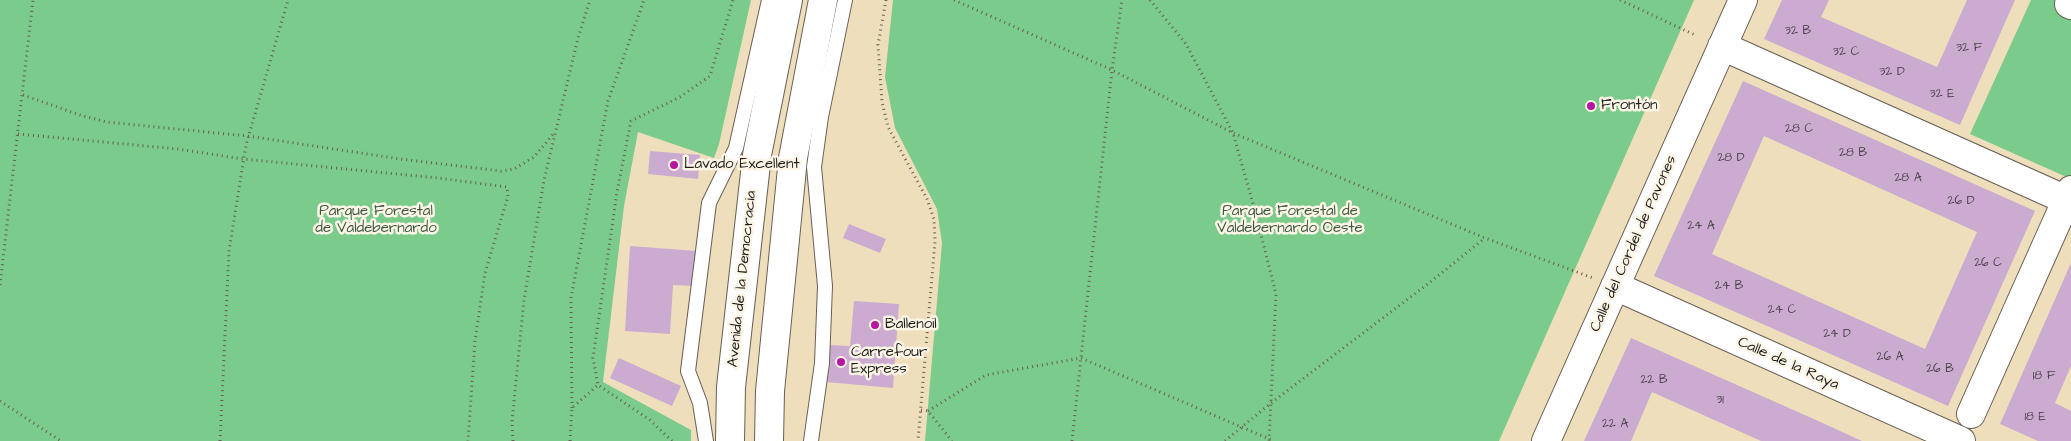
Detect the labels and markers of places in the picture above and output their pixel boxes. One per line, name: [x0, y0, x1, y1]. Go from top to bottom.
place label: Frontón: [1601, 97, 1658, 115]
marker: Frontón: [1585, 100, 1597, 112]
place label: Lavado Excellent: [684, 156, 800, 174]
marker: Lavado Excellent: [668, 159, 680, 171]
place label: Ballenoil: [885, 316, 937, 334]
marker: Ballenoil: [869, 319, 881, 331]
place label: Carrefour Express: [851, 344, 927, 379]
marker: Carrefour Express: [835, 356, 847, 368]

